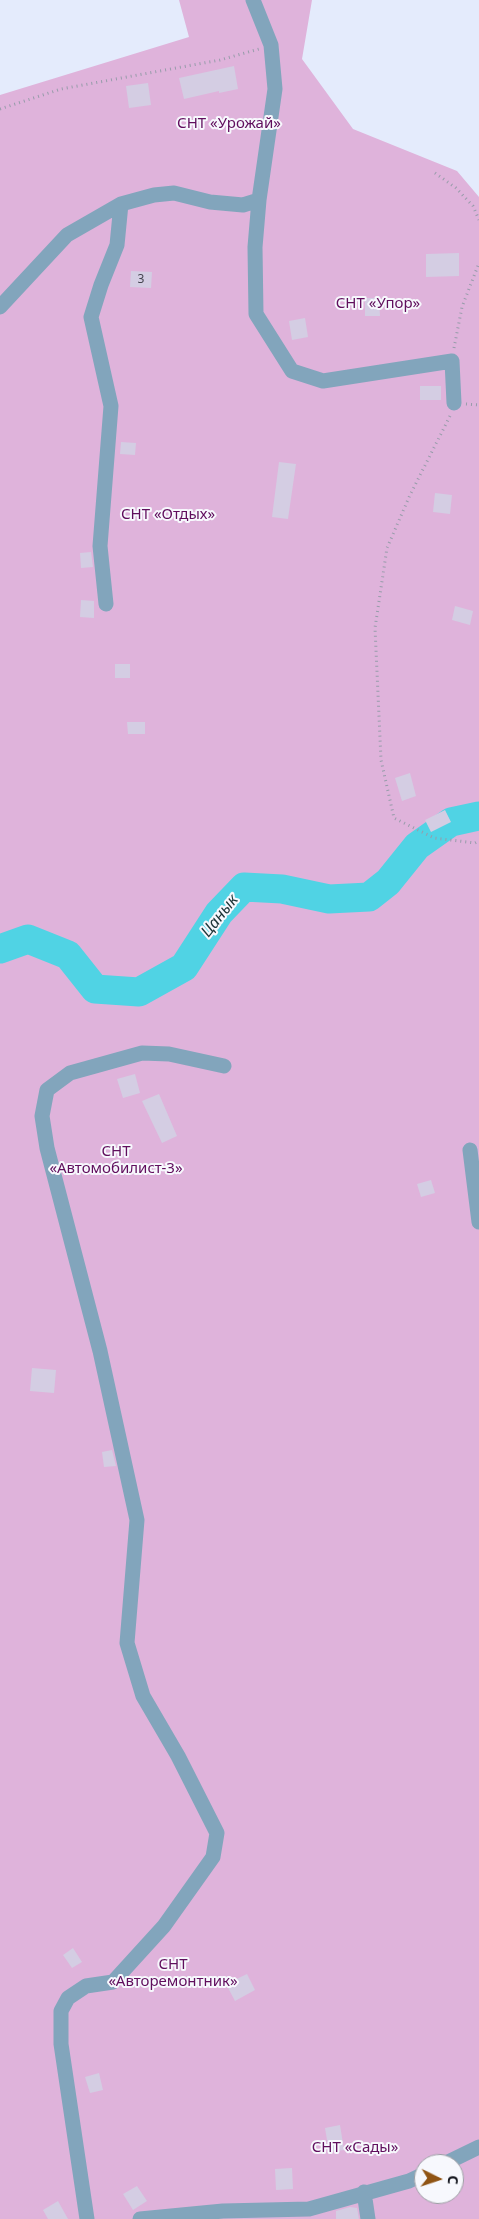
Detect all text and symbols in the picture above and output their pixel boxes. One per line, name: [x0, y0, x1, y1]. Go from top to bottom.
park label: СНТ «Урожай»: [177, 115, 281, 133]
house number: 3: [138, 273, 144, 287]
park label: СНТ «Упор»: [336, 295, 420, 313]
park label: СНТ «Отдых»: [121, 506, 215, 524]
water label: Цанык: [197, 891, 243, 941]
park label: СНТ «Автомобилист-3»: [49, 1143, 183, 1178]
park label: СНТ «Авторемонтник»: [108, 1956, 238, 1991]
park label: СНТ «Сады»: [312, 2139, 398, 2157]
north arrow: [414, 2154, 464, 2204]
text: С: [444, 2175, 463, 2185]

